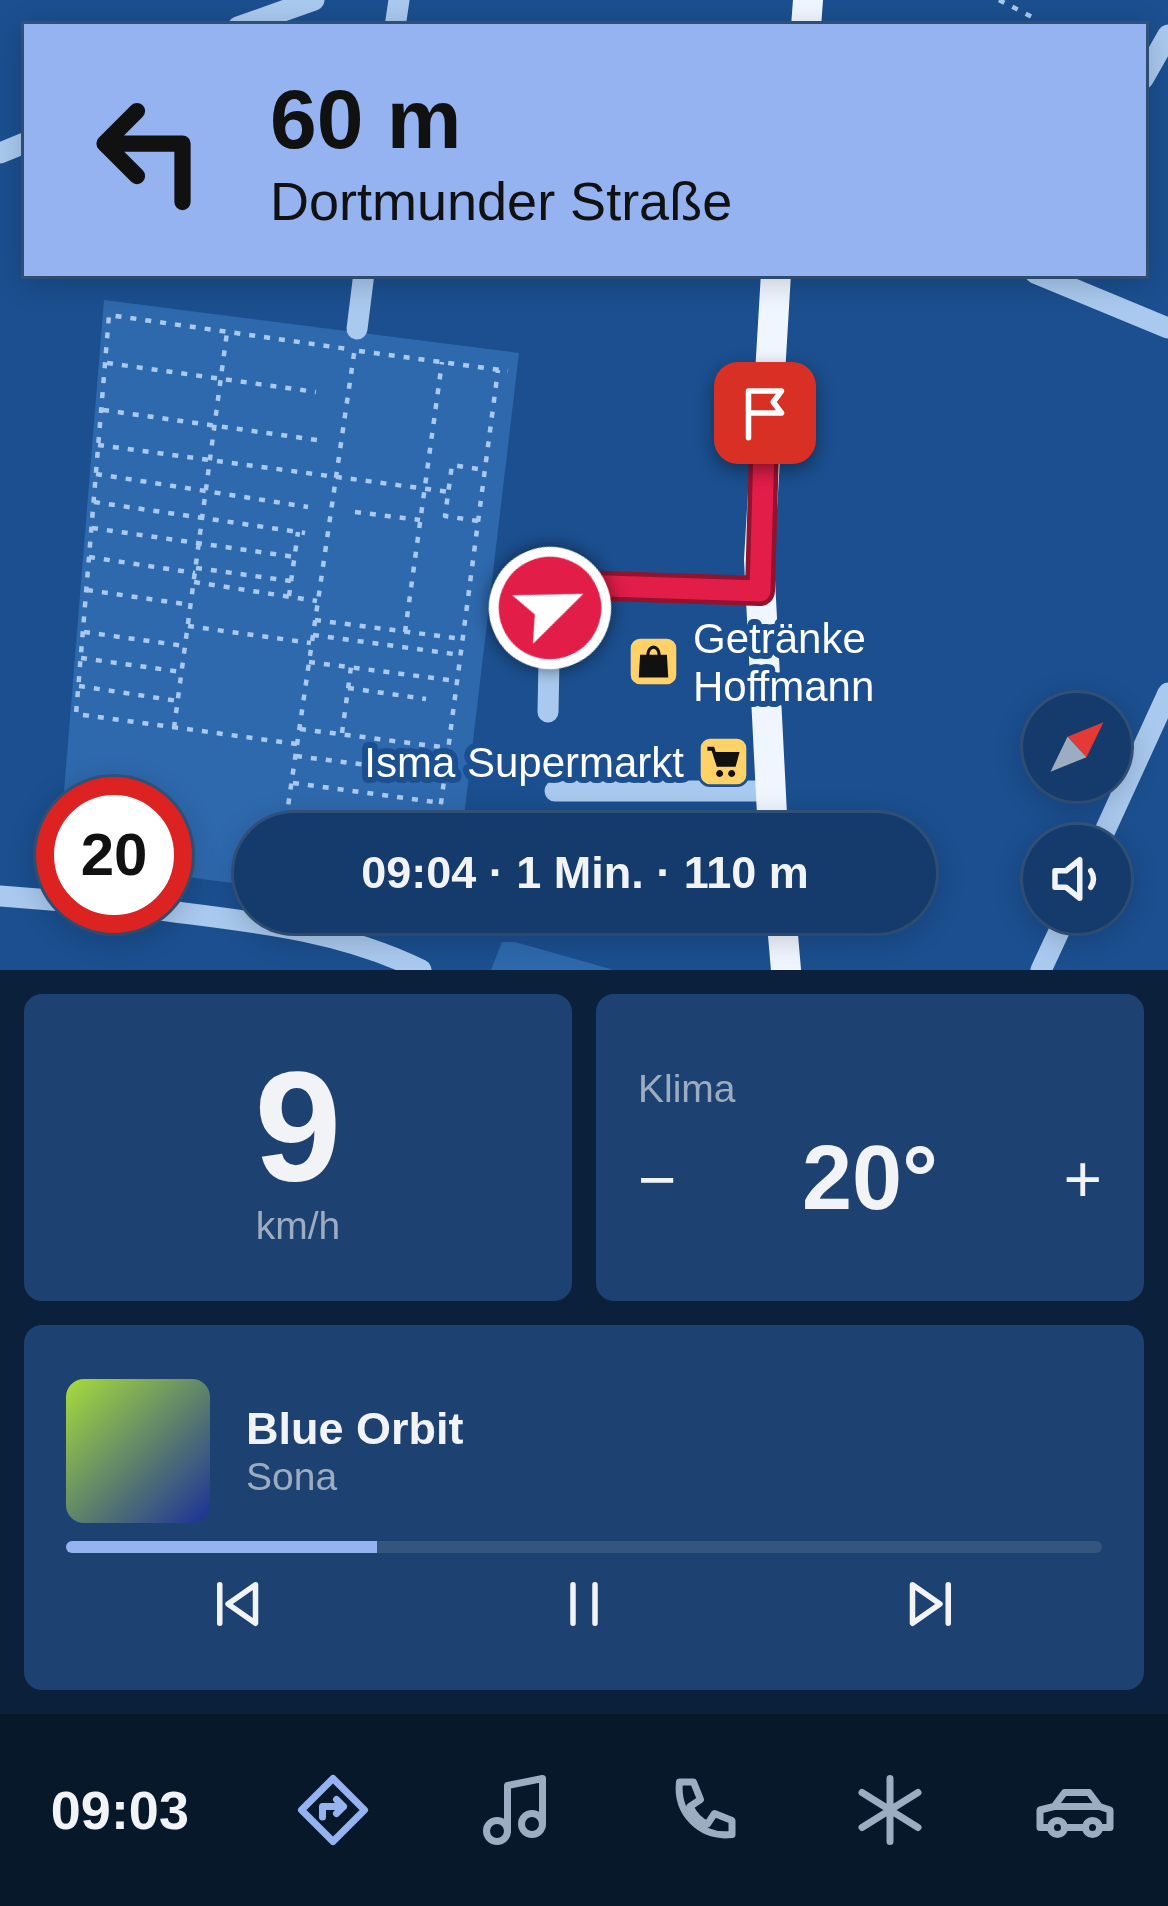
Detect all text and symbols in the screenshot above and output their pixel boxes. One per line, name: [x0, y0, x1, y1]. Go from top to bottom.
icon: left: [72, 72, 228, 228]
text: 60 m: [270, 72, 461, 166]
text: Dortmunder Straße: [270, 171, 732, 231]
pin: [714, 362, 816, 464]
icon: arrive: [732, 380, 798, 446]
position arrow: [487, 545, 613, 671]
place label: Getränke Hoffmann: [693, 615, 874, 710]
shop icon: Getränke Hoffmann: [626, 634, 682, 690]
north arrow: [1023, 693, 1131, 801]
map controls: [1023, 693, 1131, 933]
supermarket icon: Isma Supermarkt: [695, 734, 751, 790]
place label: Isma Supermarkt: [364, 739, 684, 786]
speed limit sign: 20: [36, 777, 192, 933]
button: sound: [1023, 825, 1131, 933]
text: 09:04 · 1 Min. · 110 m: [361, 847, 809, 898]
text: 9: [255, 1039, 341, 1213]
text: Klima: [638, 1067, 736, 1110]
text: 20°: [802, 1128, 938, 1228]
text: −: [638, 1142, 677, 1216]
text: +: [1063, 1142, 1102, 1216]
text: km/h: [256, 1204, 340, 1247]
text: Blue Orbit: [246, 1403, 464, 1454]
text: Sona: [246, 1455, 337, 1498]
icon: previous: [206, 1571, 272, 1637]
icon: pause: [551, 1571, 617, 1637]
icon: next: [896, 1571, 962, 1637]
icon: directions: [291, 1768, 375, 1852]
icon: music: [476, 1768, 560, 1852]
icon: phone: [662, 1768, 746, 1852]
icon: climate: [848, 1768, 932, 1852]
icon: car: [1033, 1768, 1117, 1852]
text: 09:03: [51, 1780, 189, 1840]

